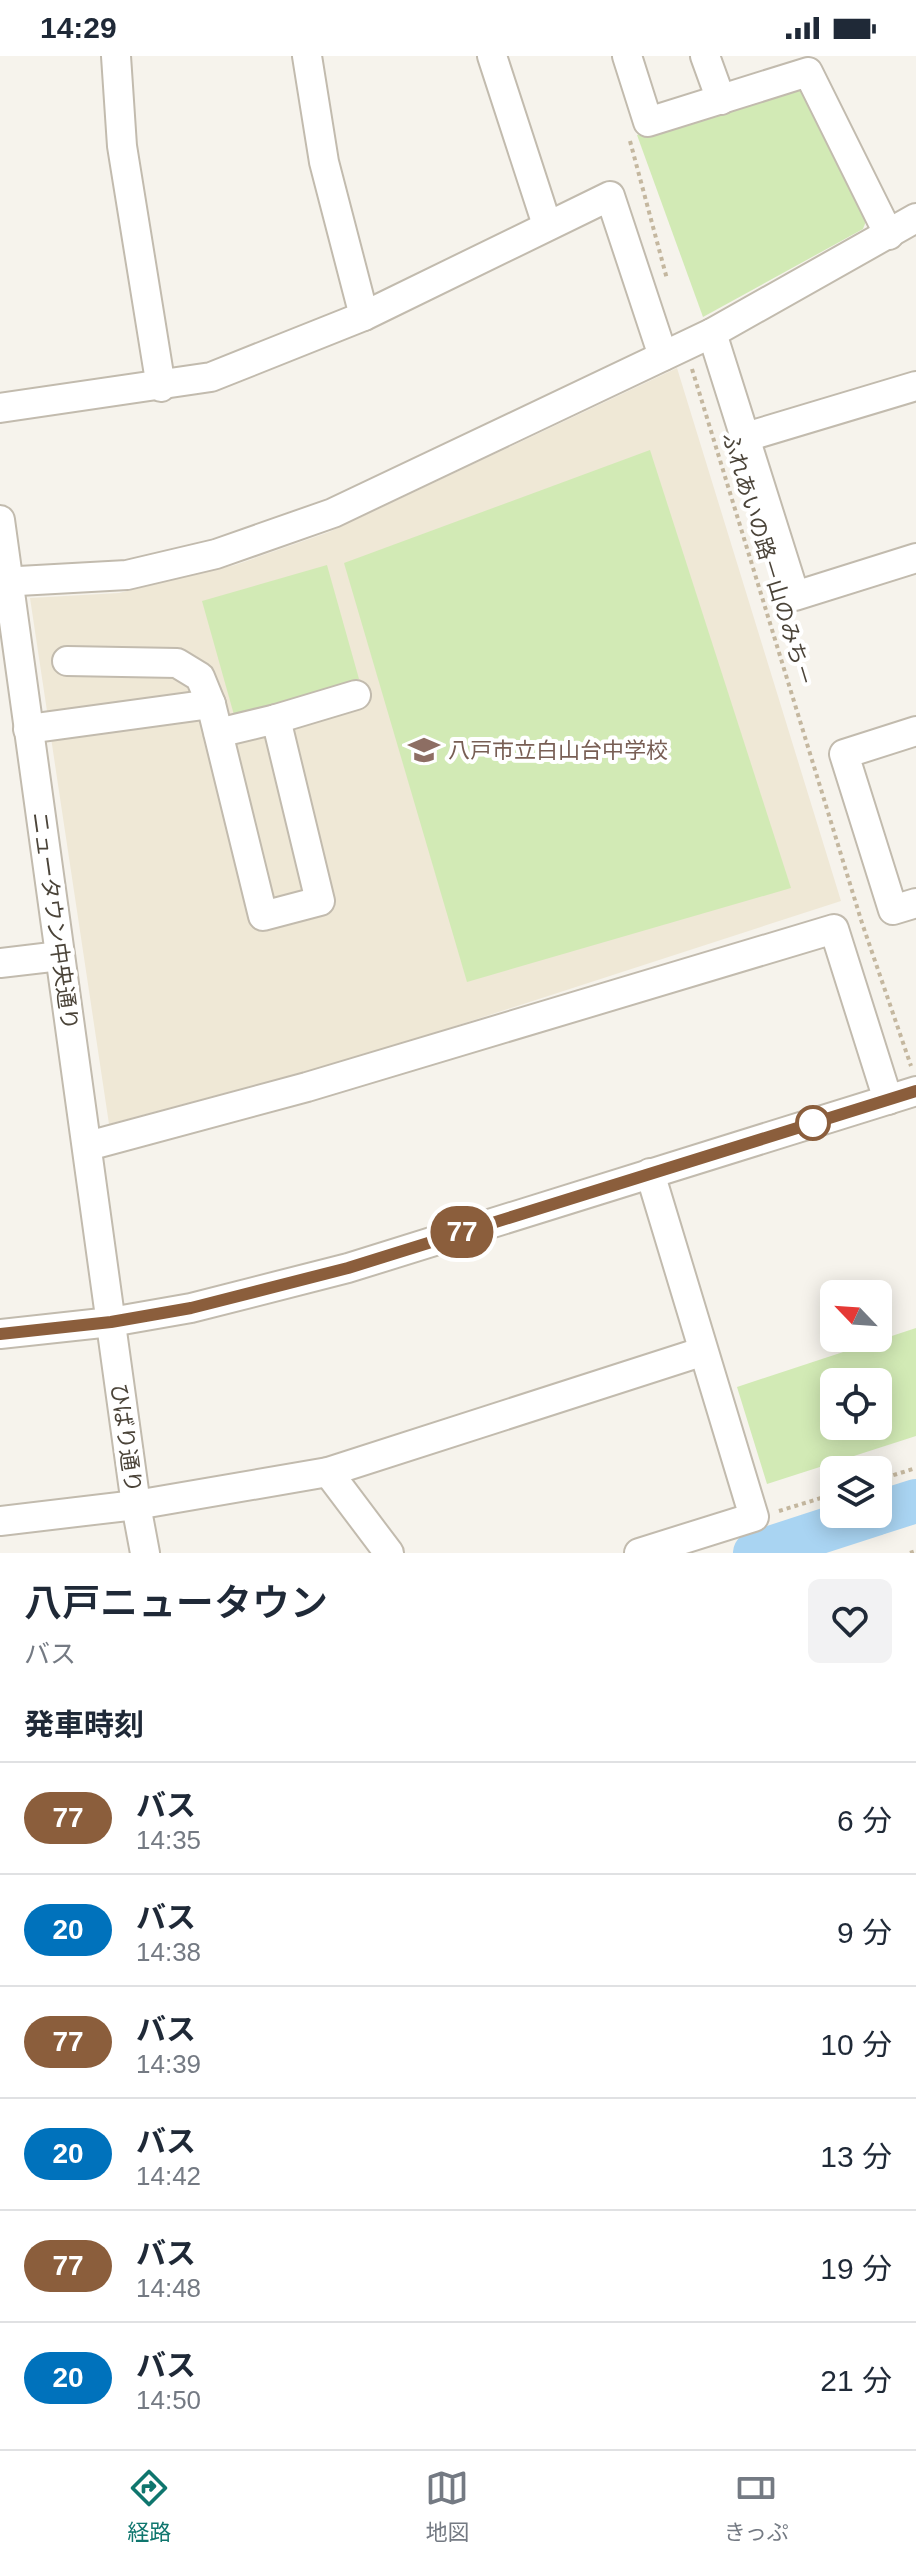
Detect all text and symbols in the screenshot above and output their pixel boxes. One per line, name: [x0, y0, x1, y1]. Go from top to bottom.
text: 14:29: [40, 11, 117, 44]
street label: ふれあいの路－山のみち－: [717, 429, 819, 689]
school or university icon: 八戸市立白山台中学校: [407, 733, 441, 767]
place label: 八戸市立白山台中学校: [448, 738, 668, 763]
street label: ニュータウン中央通り: [27, 810, 83, 1032]
unlabelled marker: [796, 1106, 830, 1140]
line badge: 77: [426, 1206, 498, 1258]
text: 77: [446, 1216, 478, 1247]
north arrow: [820, 1280, 892, 1352]
map controls: [820, 1280, 892, 1528]
button: locate: [820, 1368, 892, 1440]
street label: ひばり通り: [106, 1382, 146, 1494]
button: layers: [820, 1456, 892, 1528]
button: heart: [808, 1579, 892, 1663]
text: 八戸ニュータウン: [24, 1582, 328, 1624]
text: バス: [24, 1639, 76, 1669]
text: 発車時刻: [24, 1708, 144, 1741]
text: バス: [136, 1789, 196, 1822]
text: 77: [52, 1802, 84, 1833]
text: 6 分: [837, 1804, 892, 1837]
text: 14:35: [136, 1825, 201, 1855]
text: バス: [136, 1901, 196, 1934]
text: 20: [52, 1914, 84, 1945]
text: 9 分: [837, 1916, 892, 1949]
text: 14:38: [136, 1937, 201, 1967]
text: バス: [136, 2013, 196, 2046]
text: 77: [52, 2026, 84, 2057]
text: 10 分: [820, 2028, 892, 2061]
text: 14:39: [136, 2049, 201, 2079]
text: バス: [136, 2125, 196, 2158]
text: 20: [52, 2138, 84, 2169]
text: 13 分: [820, 2140, 892, 2173]
text: 14:42: [136, 2161, 201, 2191]
text: バス: [136, 2237, 196, 2270]
text: 77: [52, 2250, 84, 2281]
text: 19 分: [820, 2252, 892, 2285]
text: 14:48: [136, 2273, 201, 2303]
text: バス: [136, 2349, 196, 2382]
text: 20: [52, 2362, 84, 2393]
text: 21 分: [820, 2364, 892, 2397]
text: 14:50: [136, 2385, 201, 2415]
tab: 経路: [127, 2466, 171, 2546]
tab: 地図: [425, 2466, 469, 2546]
tab: きっぷ: [724, 2466, 789, 2546]

